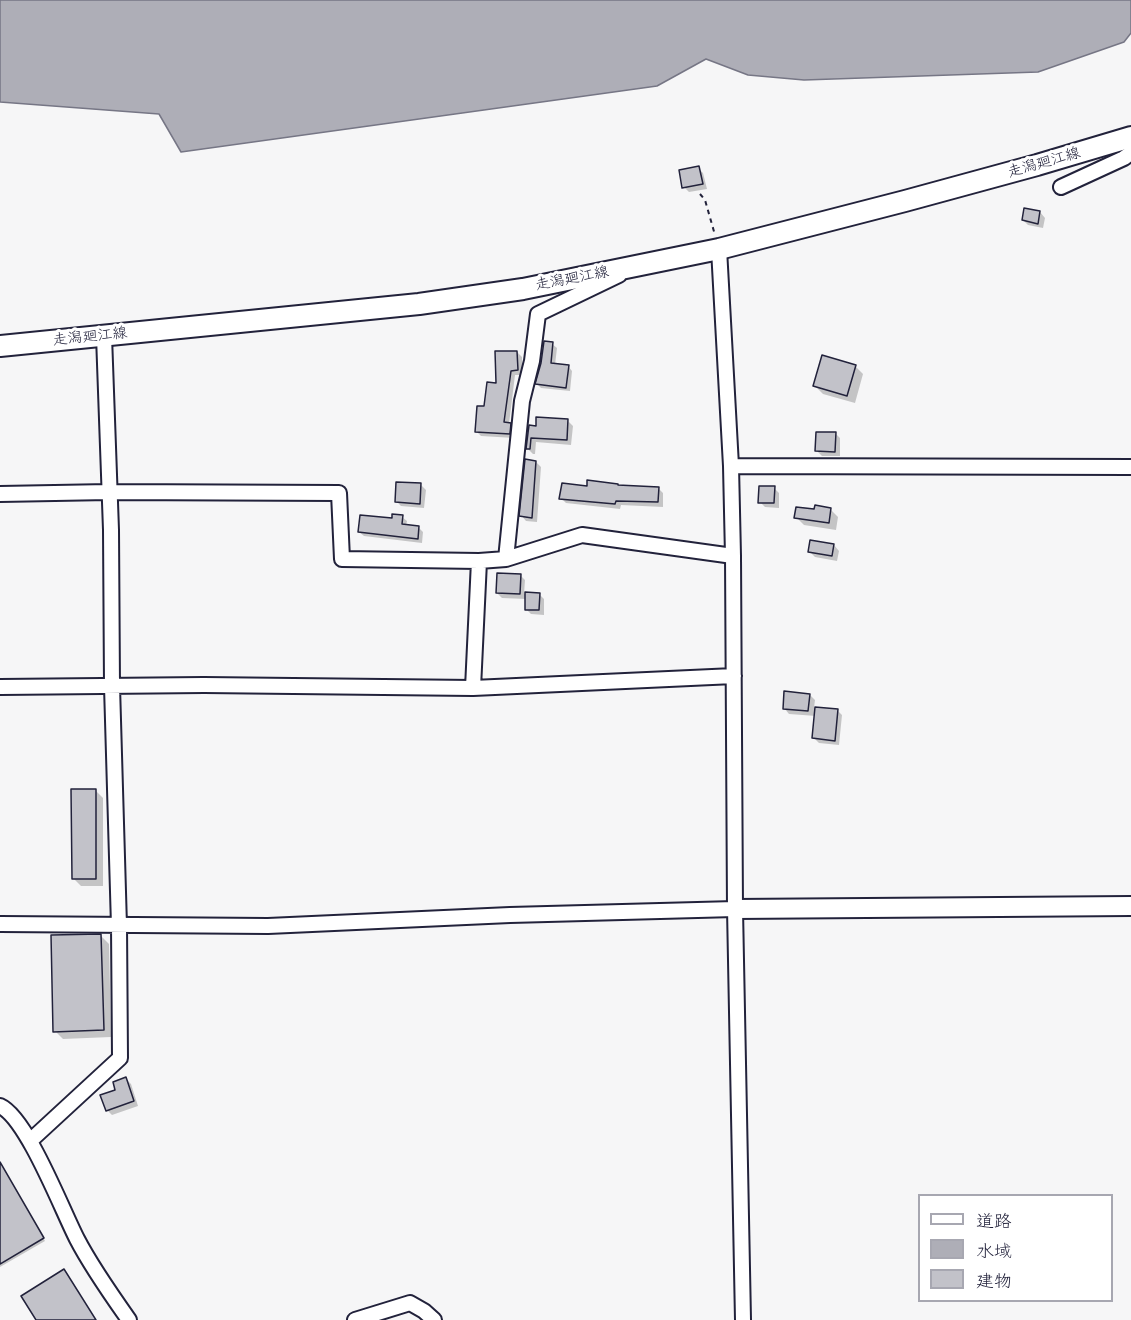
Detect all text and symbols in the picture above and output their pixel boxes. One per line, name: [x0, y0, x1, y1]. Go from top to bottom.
street label: 走潟廻江線: [1005, 144, 1083, 182]
street label: 走潟廻江線: [533, 263, 611, 295]
street label: 走潟廻江線: [52, 324, 128, 350]
legend: [918, 1194, 1113, 1302]
text: 道路: [976, 1211, 1012, 1232]
text: 水域: [976, 1241, 1012, 1262]
text: 建物: [976, 1271, 1012, 1292]

